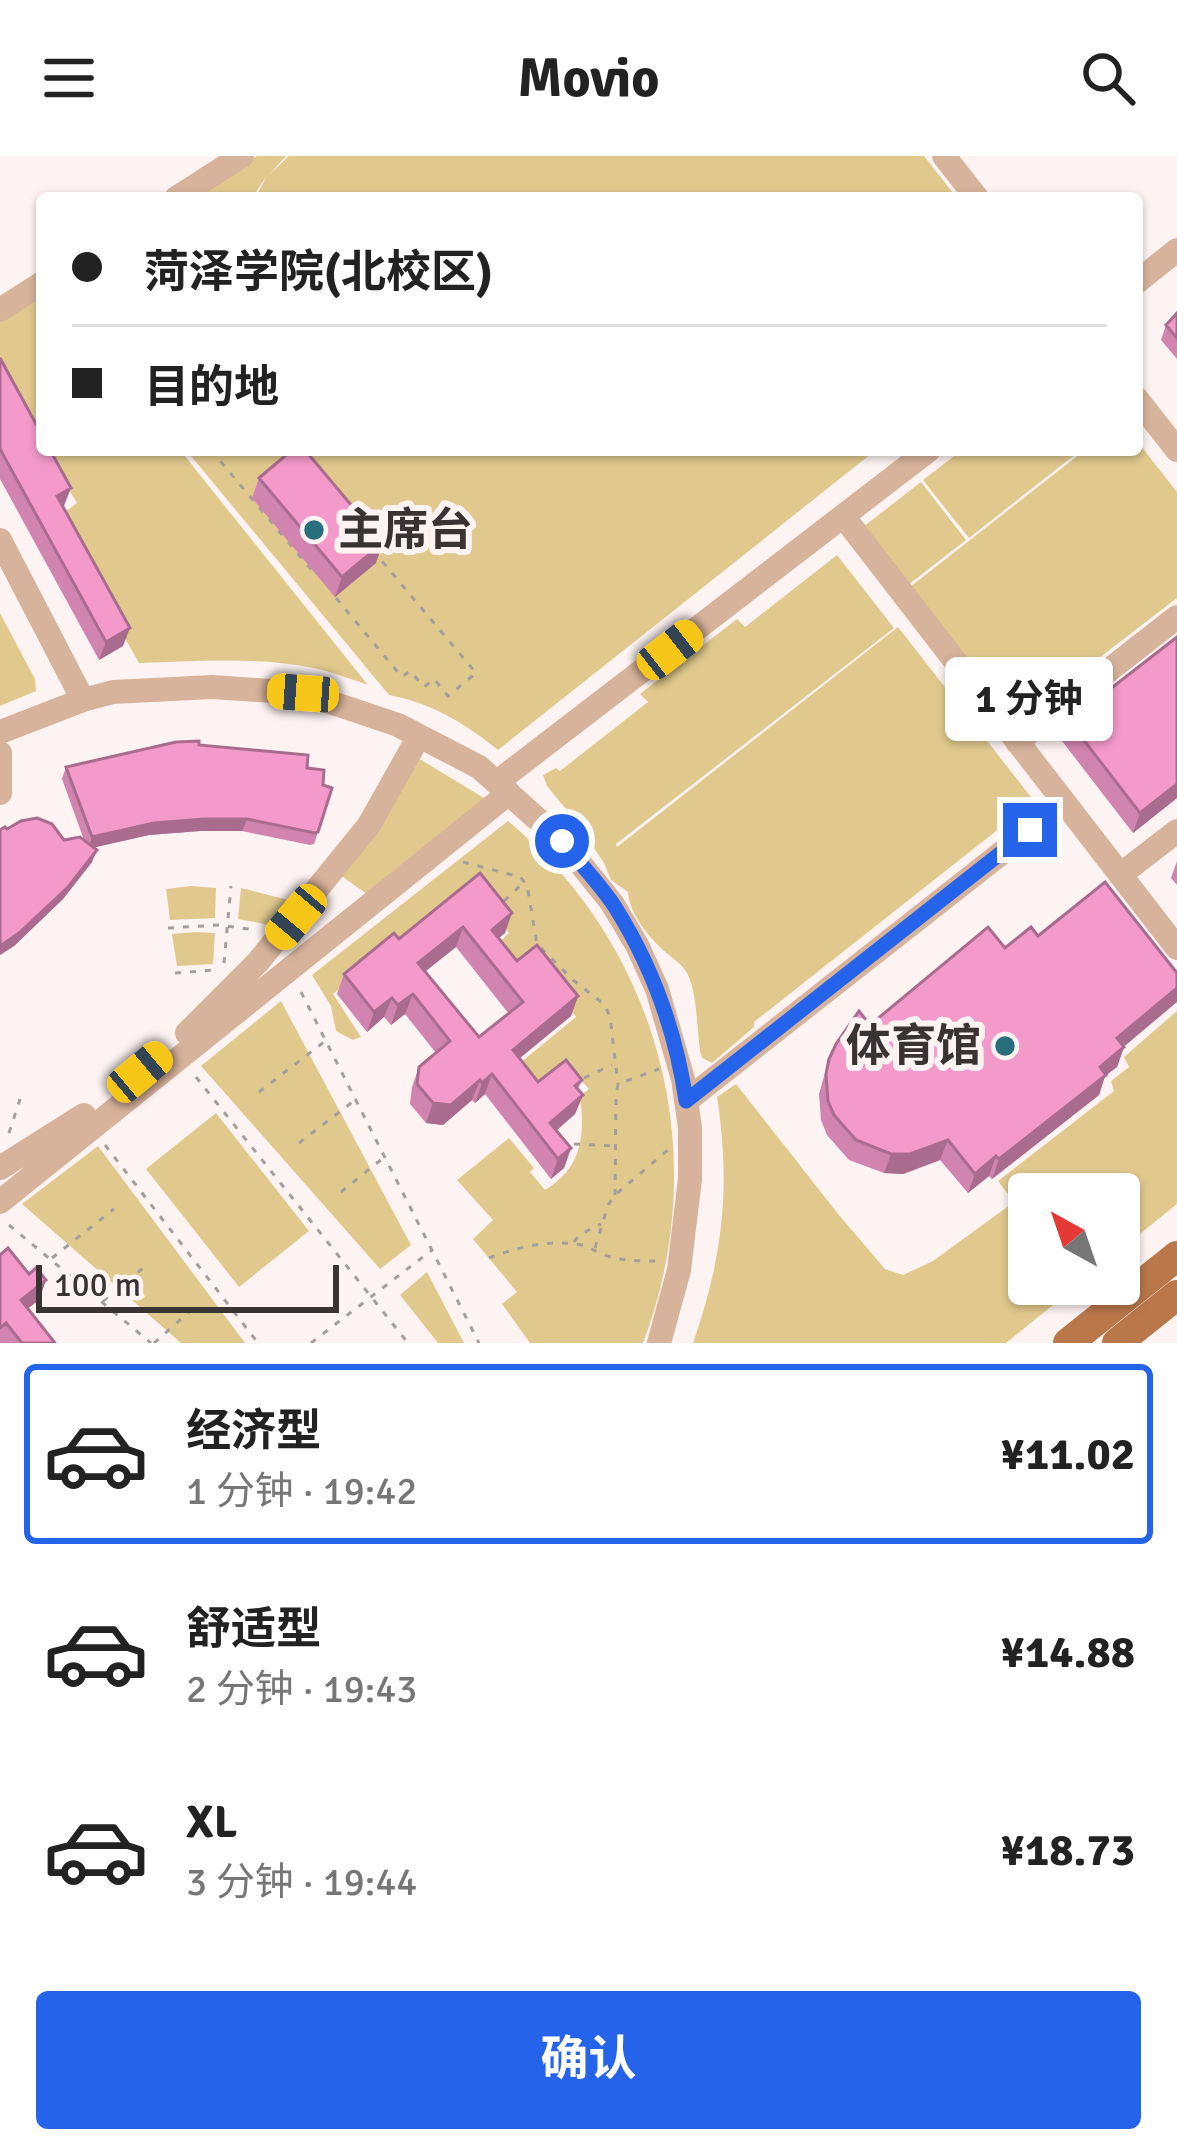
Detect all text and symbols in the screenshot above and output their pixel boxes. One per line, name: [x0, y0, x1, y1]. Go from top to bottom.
icon: menu: [36, 45, 102, 111]
text: Movio: [518, 45, 659, 112]
icon: search: [1075, 45, 1141, 111]
text: 菏泽学院(北校区): [144, 245, 493, 300]
text: 目的地: [144, 360, 279, 415]
place label: 主席台: [338, 503, 473, 558]
marker: 主席台: [301, 517, 327, 543]
car: [631, 614, 709, 686]
callout: 1 分钟: [946, 656, 1114, 740]
car: [266, 673, 340, 713]
text: 1 分钟: [975, 675, 1083, 723]
route end: [1003, 803, 1057, 857]
route start: [535, 814, 589, 868]
car: [259, 878, 333, 956]
place label: 体育馆: [846, 1019, 981, 1074]
marker: 体育馆: [992, 1033, 1018, 1059]
car: [101, 1035, 179, 1109]
north arrow: [1008, 1173, 1140, 1305]
map controls: [1008, 1173, 1140, 1305]
scale bar: [36, 1259, 339, 1312]
text: 100 m: [54, 1265, 141, 1306]
icon: car: [42, 1400, 150, 1508]
text: 经济型: [186, 1404, 321, 1459]
text: ¥11.02: [1001, 1427, 1135, 1482]
text: 1 分钟 · 19:42: [186, 1467, 417, 1515]
icon: car: [42, 1598, 150, 1706]
text: 舒适型: [186, 1602, 321, 1657]
text: ¥14.88: [1001, 1625, 1135, 1680]
text: 2 分钟 · 19:43: [186, 1665, 417, 1713]
text: XL: [186, 1795, 237, 1850]
icon: car: [42, 1796, 150, 1904]
text: ¥18.73: [1001, 1823, 1135, 1878]
text: 3 分钟 · 19:44: [186, 1858, 417, 1906]
button: 确认: [36, 1991, 1141, 2129]

